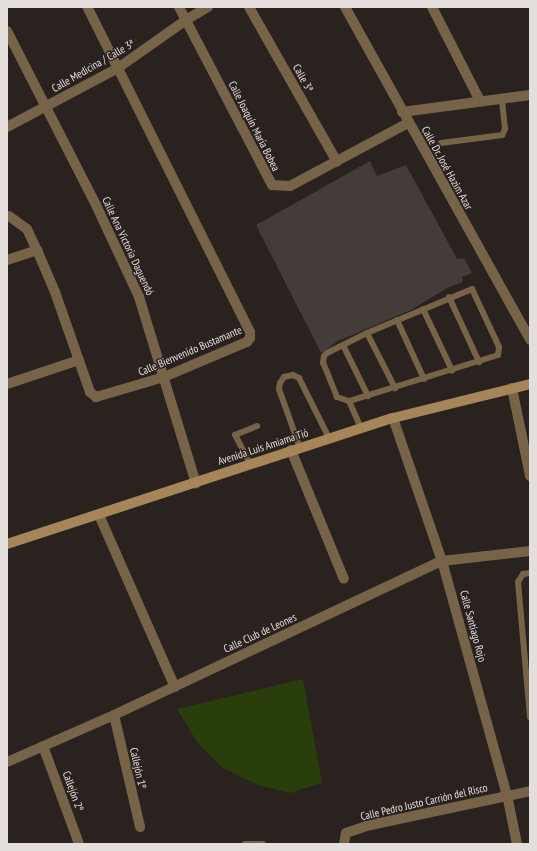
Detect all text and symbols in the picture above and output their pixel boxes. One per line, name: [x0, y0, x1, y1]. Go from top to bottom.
street label: Calle Medicina / Calle 3ª: [49, 37, 137, 95]
street label: Calle 3ª: [290, 62, 316, 94]
street label: Calle Joaquín María Bobea: [226, 79, 282, 173]
street label: Calle Dr. José Hazim Azar: [418, 124, 476, 212]
street label: Calle Ana Victoria Daguendó: [99, 194, 157, 298]
street label: Calle Bienvenido Bustamante: [136, 323, 244, 379]
street label: Avenida Luis Amiama Tió: [216, 426, 310, 468]
street label: Calle Santiago Rojo: [457, 589, 489, 663]
street label: Calle Club de Leones: [222, 610, 298, 656]
street label: Callejón 1º: [127, 746, 149, 790]
street label: Callejón 2º: [60, 769, 86, 813]
street label: Calle Pedro Justo Carrión del Risco: [359, 781, 489, 823]

